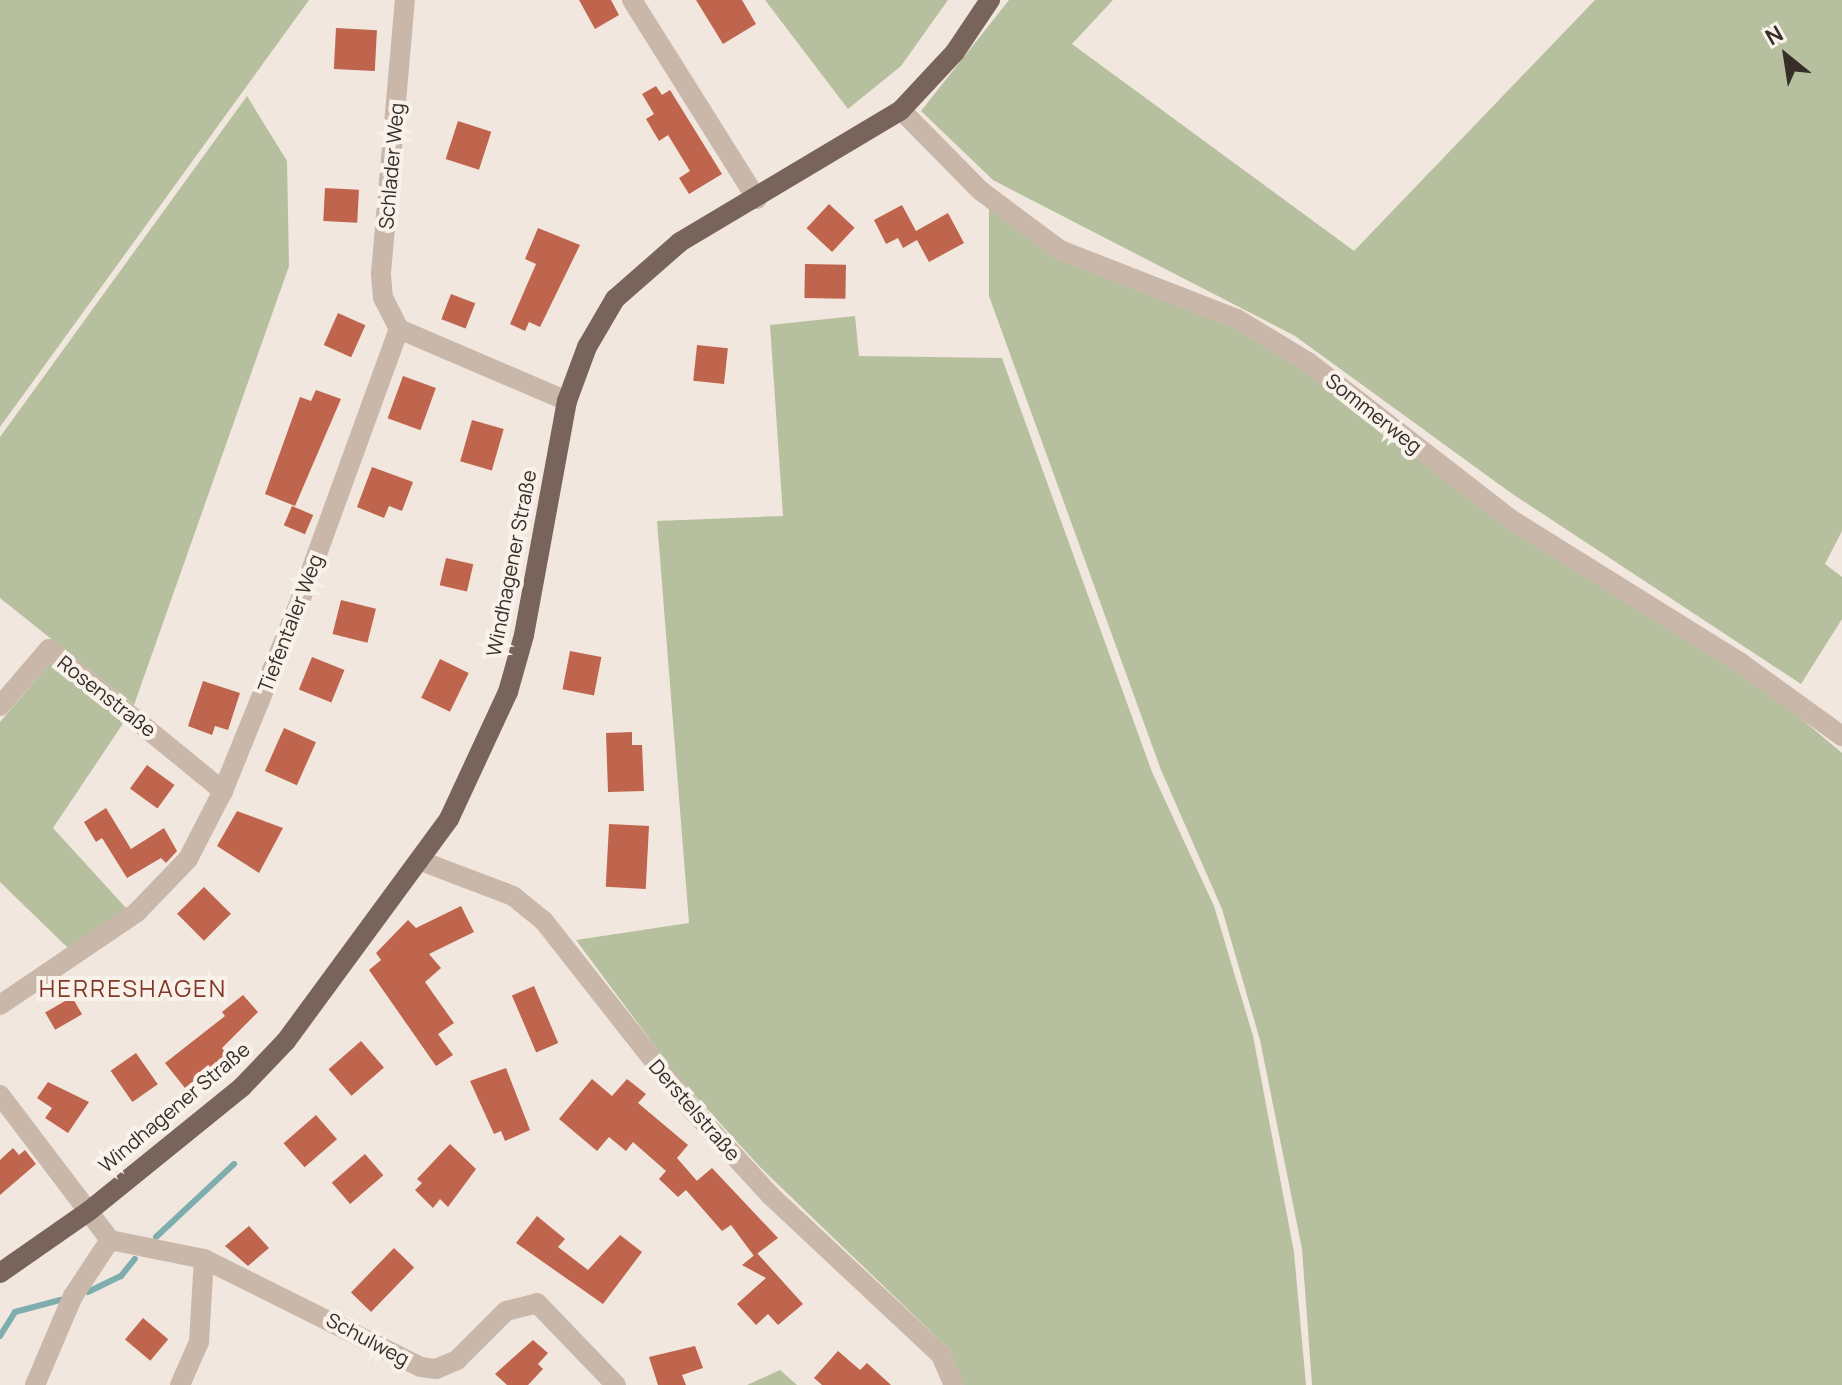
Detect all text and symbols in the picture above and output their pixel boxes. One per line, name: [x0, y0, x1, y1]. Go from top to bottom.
north arrow: [1746, 16, 1826, 96]
text: N: [1760, 18, 1788, 52]
street label: Schlader Weg: [374, 102, 408, 230]
street label: Sommerweg: [1321, 368, 1427, 458]
street label: Windhagener Straße: [481, 468, 541, 658]
street label: Tiefentaler Weg: [253, 551, 327, 695]
street label: Rosenstraße: [53, 650, 161, 742]
district label: HERRESHAGEN: [39, 974, 227, 1002]
street label: Windhagener Straße: [94, 1037, 254, 1177]
street label: Derstelstraße: [644, 1054, 746, 1166]
street label: Schulweg: [322, 1307, 414, 1371]

